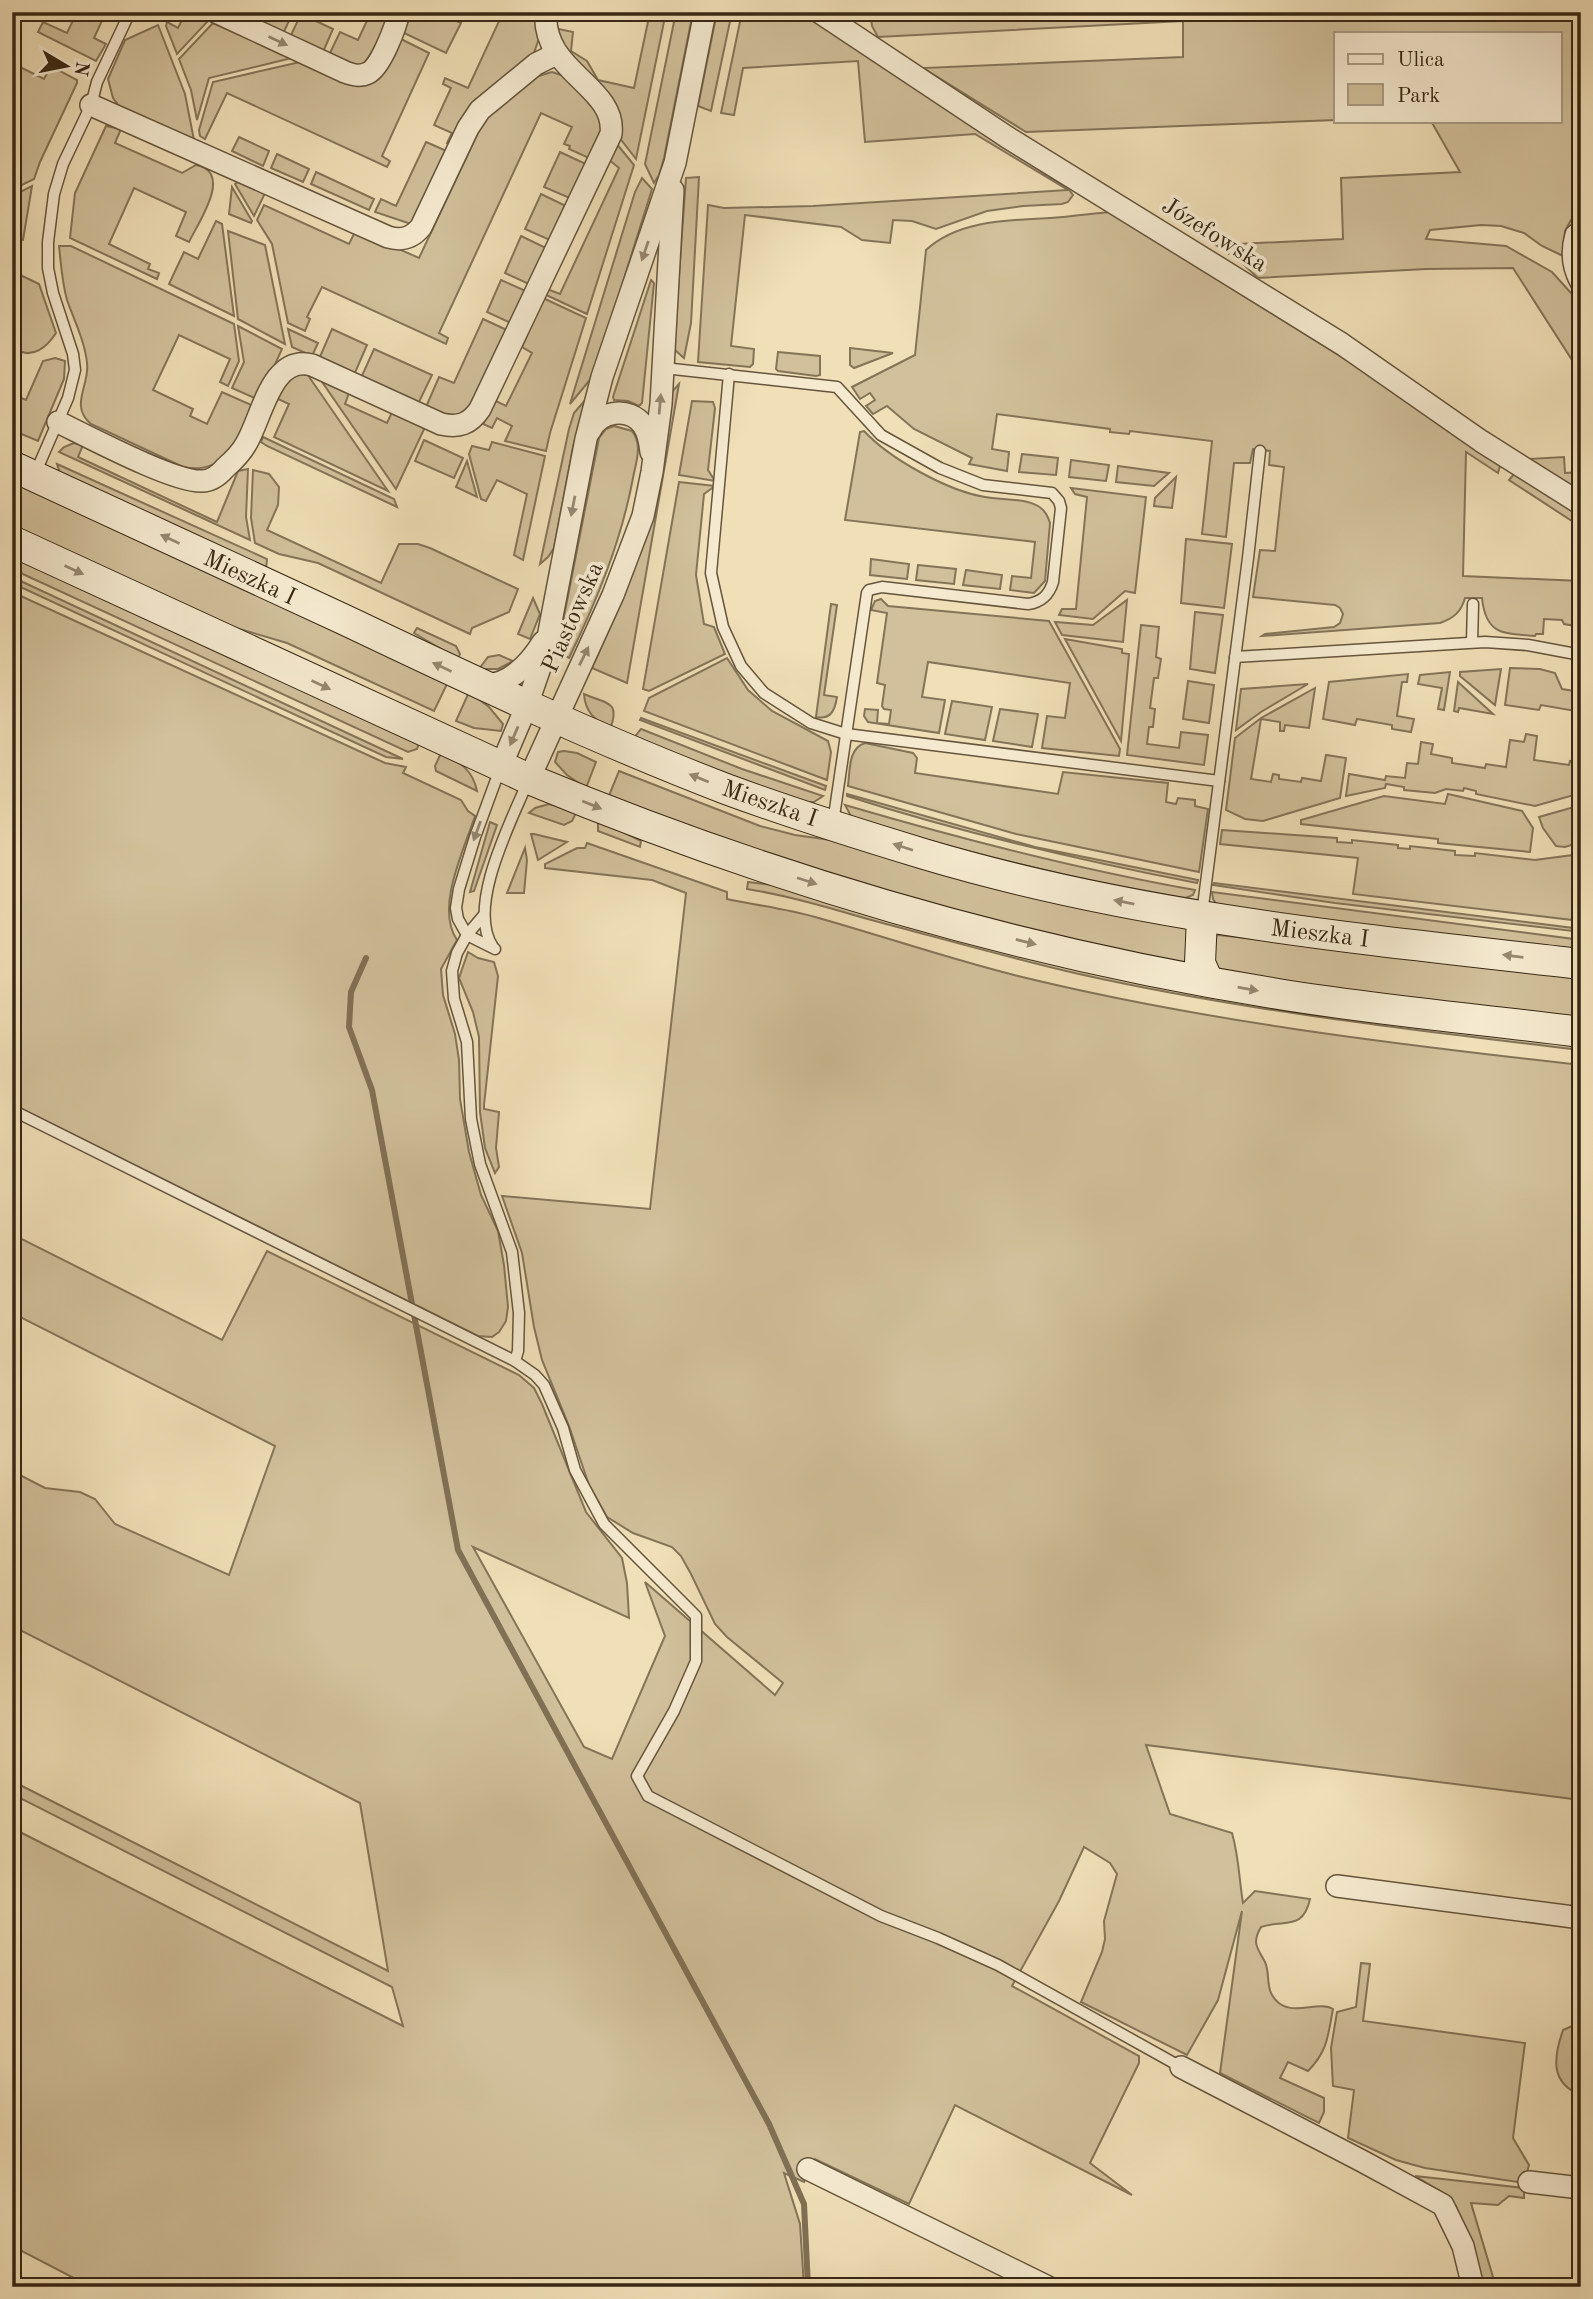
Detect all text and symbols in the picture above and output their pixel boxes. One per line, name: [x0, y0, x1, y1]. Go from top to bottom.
north arrow: [32, 32, 102, 102]
legend: [1334, 32, 1562, 122]
one-way arrow: [268, 35, 288, 47]
text: Ulica: [1397, 50, 1444, 71]
text: N: [70, 60, 91, 78]
text: Park: [1397, 86, 1440, 107]
street label: Józefowska: [1157, 194, 1271, 278]
one-way arrow: [639, 241, 650, 262]
one-way arrow: [655, 393, 666, 415]
one-way arrow: [568, 495, 579, 517]
one-way arrow: [160, 533, 180, 545]
street label: Mieszka I: [199, 547, 299, 611]
street label: Piastowska: [539, 559, 609, 677]
one-way arrow: [64, 564, 84, 576]
one-way arrow: [578, 646, 590, 666]
one-way arrow: [432, 661, 452, 673]
one-way arrow: [311, 679, 332, 690]
one-way arrow: [508, 726, 520, 746]
one-way arrow: [688, 772, 709, 783]
street label: Mieszka I: [719, 777, 820, 832]
one-way arrow: [582, 800, 603, 811]
one-way arrow: [471, 820, 482, 841]
one-way arrow: [892, 842, 913, 852]
one-way arrow: [796, 876, 817, 887]
one-way arrow: [1113, 896, 1135, 907]
street label: Mieszka I: [1269, 917, 1370, 953]
one-way arrow: [1015, 937, 1037, 948]
one-way arrow: [1502, 951, 1524, 962]
one-way arrow: [1237, 983, 1259, 994]

